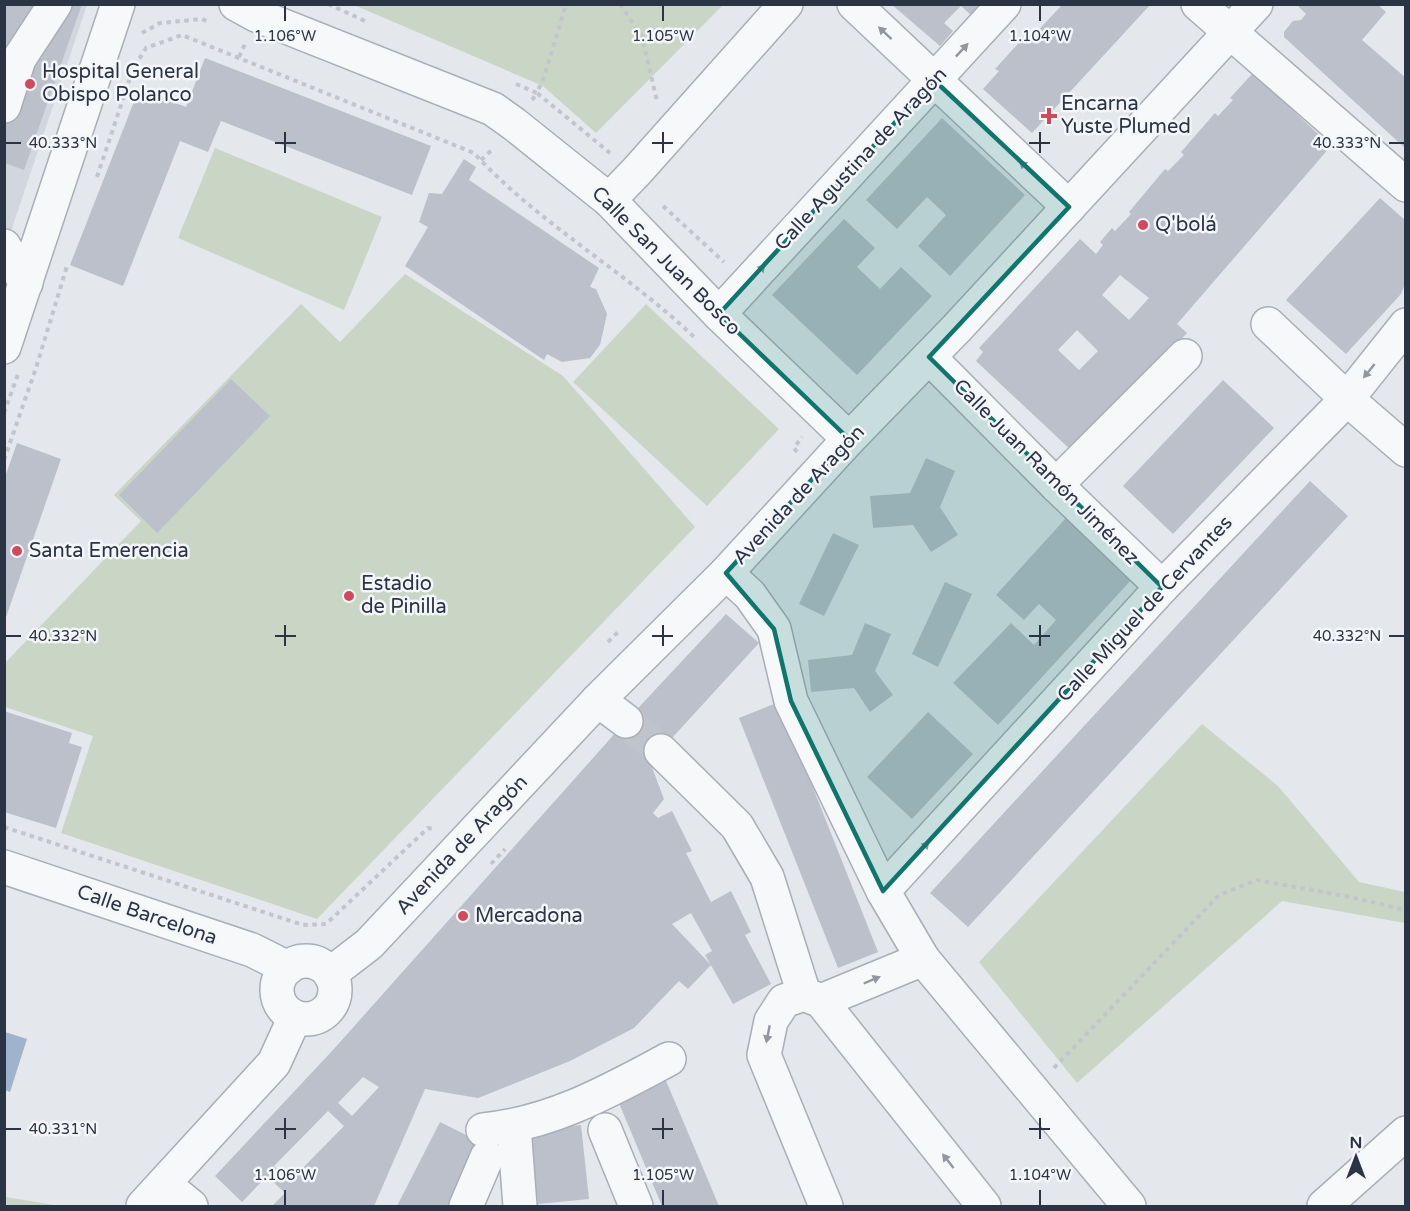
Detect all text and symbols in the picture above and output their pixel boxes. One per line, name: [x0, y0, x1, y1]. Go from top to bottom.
one-way arrow: [877, 26, 892, 40]
text: 1.106°W: [254, 27, 316, 45]
text: 1.105°W: [632, 27, 694, 45]
text: 1.104°W: [1009, 27, 1071, 45]
one-way arrow: [955, 43, 968, 58]
place label: Hospital General Obispo Polanco: [42, 60, 199, 107]
street label: Calle Agustina de Aragón: [770, 62, 952, 256]
marker: Hospital General Obispo Polanco: [23, 77, 37, 91]
place label: Encarna Yuste Plumed: [1061, 92, 1191, 139]
marker: Encarna Yuste Plumed: [1042, 109, 1056, 123]
text: 40.333°N: [29, 134, 97, 152]
text: 40.333°N: [1313, 134, 1381, 152]
one-way arrow: [1019, 160, 1034, 174]
street label: Calle San Juan Bosco: [586, 181, 746, 341]
place label: Q'bolá: [1155, 213, 1217, 237]
marker: Q'bolá: [1136, 218, 1150, 232]
one-way arrow: [752, 264, 765, 279]
one-way arrow: [1363, 363, 1376, 379]
street label: Calle Juan Ramón Jiménez: [948, 374, 1144, 570]
street label: Avenida de Aragón: [728, 420, 870, 570]
street label: Calle Miguel de Cervantes: [1052, 511, 1238, 707]
place label: Santa Emerencia: [29, 539, 189, 563]
marker: Santa Emerencia: [10, 544, 24, 558]
place label: Estadio de Pinilla: [361, 572, 447, 619]
marker: Estadio de Pinilla: [342, 589, 356, 603]
text: 40.332°N: [29, 627, 97, 645]
text: 40.332°N: [1313, 627, 1381, 645]
street label: Avenida de Aragón: [391, 770, 533, 920]
one-way arrow: [916, 841, 930, 856]
street label: Calle Barcelona: [74, 880, 220, 950]
place label: Mercadona: [475, 904, 583, 928]
marker: Mercadona: [456, 909, 470, 923]
one-way arrow: [864, 975, 882, 985]
one-way arrow: [763, 1025, 772, 1044]
text: 40.331°N: [29, 1120, 97, 1138]
north arrow: [1326, 1127, 1386, 1187]
text: N: [1350, 1133, 1362, 1153]
one-way arrow: [943, 1153, 955, 1168]
text: 1.106°W: [254, 1166, 316, 1184]
text: 1.105°W: [632, 1166, 694, 1184]
text: 1.104°W: [1009, 1166, 1071, 1184]

